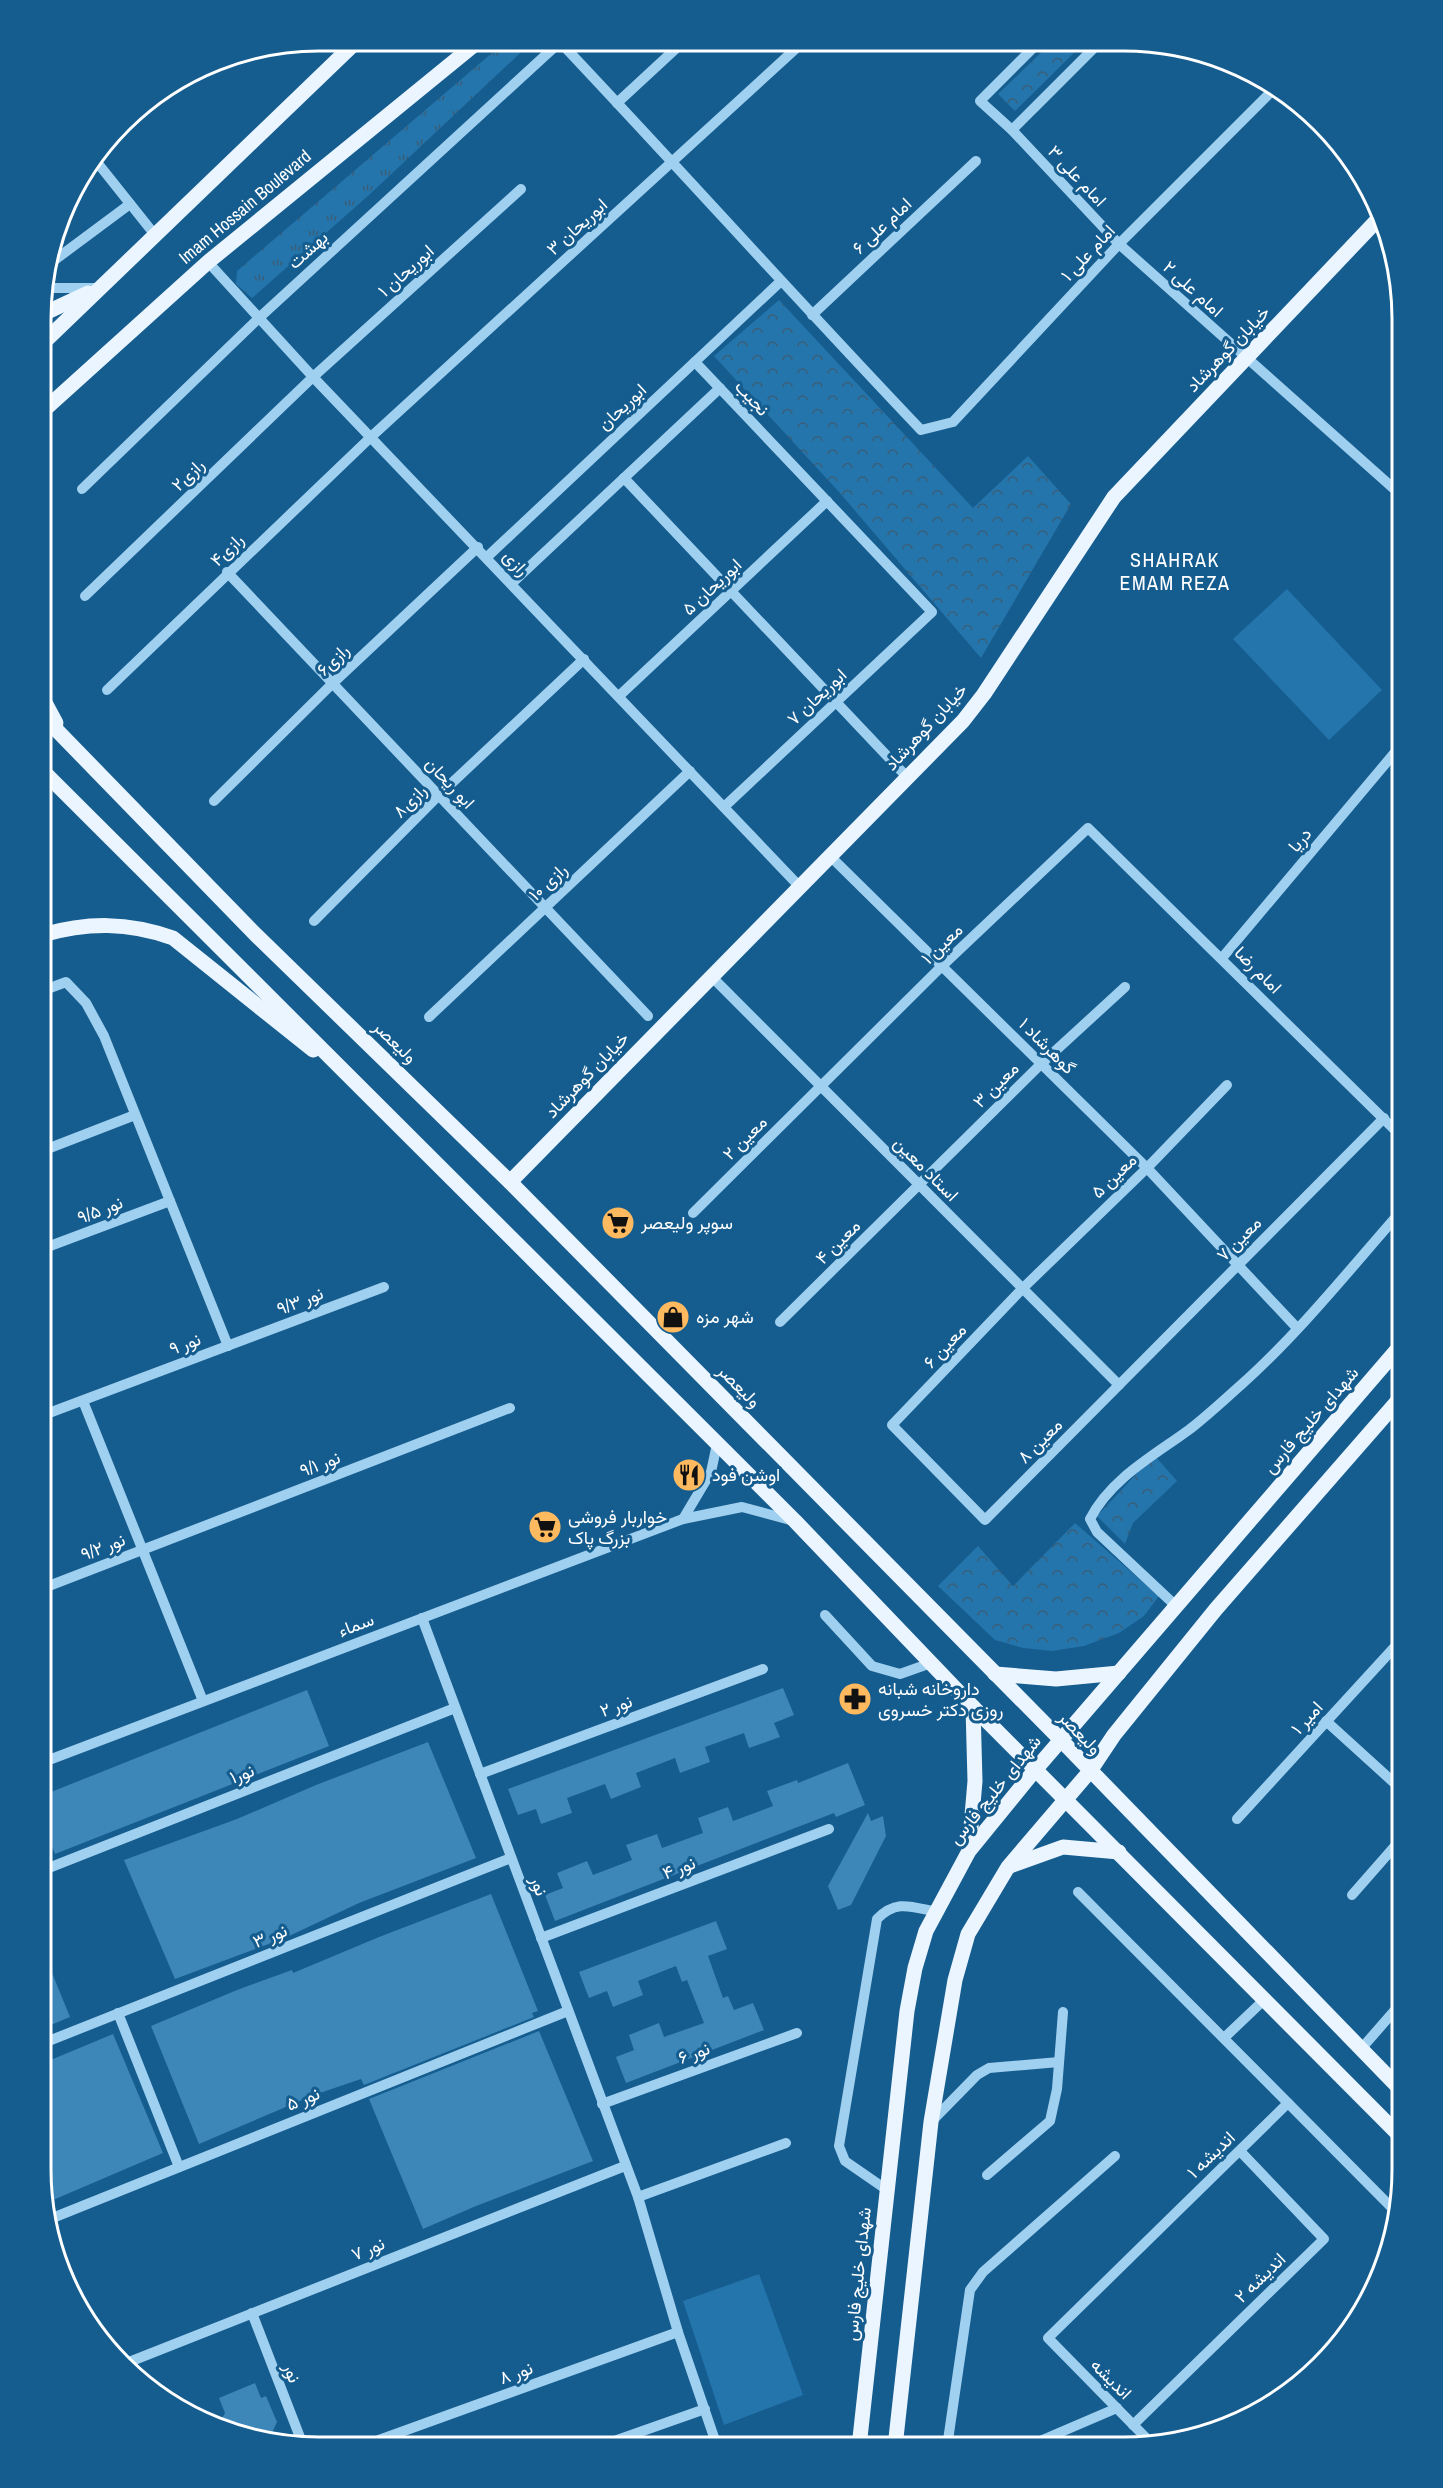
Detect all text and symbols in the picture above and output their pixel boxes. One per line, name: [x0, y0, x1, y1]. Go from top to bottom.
street label: امام علی ۳: [1042, 139, 1112, 212]
street label: Imam Hossain Boulevard: [173, 144, 316, 269]
street label: ابوریحان ۳: [541, 192, 613, 261]
street label: امام علی ۶: [846, 192, 917, 260]
street label: امام علی ۱: [1055, 219, 1120, 287]
street label: بهشت: [282, 225, 333, 274]
street label: ابوریحان ۱: [372, 239, 439, 303]
street label: امام علی ۲: [1158, 255, 1229, 323]
street label: خیابان گوهرشاد: [1180, 300, 1275, 397]
street label: نجیب: [729, 374, 775, 421]
street label: ابوریحان: [592, 378, 652, 436]
street label: رازی۲: [166, 453, 210, 497]
street label: رازی۴: [204, 527, 249, 572]
street label: رازی: [498, 544, 535, 581]
district label: SHAHRAK EMAM REZA: [1120, 546, 1231, 596]
street label: ابوریحان ۵: [676, 553, 747, 621]
street label: رازی۶: [311, 638, 355, 681]
street label: ابوریحان ۷: [781, 663, 852, 731]
street label: خیابان گوهرشاد: [879, 677, 973, 776]
street label: ابو ریحان: [420, 751, 481, 814]
street label: رازی۸: [387, 778, 432, 823]
street label: دریا: [1282, 822, 1317, 857]
street label: رازی ۱۰: [523, 857, 573, 906]
street label: معین ۱: [915, 918, 968, 970]
street label: امام رضا: [1229, 940, 1288, 999]
street label: گوهرشاد ۱: [1013, 1012, 1081, 1080]
street label: ولیعصر: [367, 1014, 423, 1069]
street label: خیابان گوهرشاد: [539, 1026, 634, 1123]
street label: معین ۳: [967, 1056, 1024, 1113]
street label: معین ۲: [717, 1110, 772, 1165]
street label: استاد معین: [888, 1131, 964, 1207]
street label: معین ۵: [1085, 1148, 1142, 1204]
street label: نور ۹/۵: [73, 1189, 126, 1230]
supermarket icon: سوپر ولیعصر: [600, 1205, 636, 1241]
place label: سوپر ولیعصر: [640, 1210, 733, 1235]
street label: معین ۷: [1210, 1210, 1267, 1267]
street label: معین ۴: [810, 1214, 866, 1270]
street label: نور ۹/۳: [273, 1280, 327, 1321]
shop icon: شهر مزه: [655, 1299, 691, 1335]
place label: شهر مزه: [696, 1304, 754, 1329]
street label: معین ۶: [917, 1318, 972, 1374]
street label: نور ۹: [165, 1326, 204, 1361]
street label: ولیعصر: [711, 1358, 767, 1413]
street label: شهدای خلیج فارس: [1257, 1361, 1364, 1479]
street label: معین ۸: [1011, 1412, 1068, 1469]
street label: نور ۹/۱: [296, 1444, 344, 1483]
restaurant icon: اوشن فود: [671, 1457, 707, 1493]
place label: اوشن فود: [712, 1462, 780, 1487]
place label: خواربار فروشی بزرگ پاک: [568, 1504, 667, 1550]
supermarket icon: خواربار فروشی بزرگ پاک: [527, 1509, 563, 1545]
street label: نور ۹/۲: [77, 1527, 129, 1566]
street label: سماء: [334, 1606, 377, 1643]
place label: داروخانه شبانه روزی دکتر خسروی: [878, 1676, 1003, 1722]
pharmacy icon: داروخانه شبانه روزی دکتر خسروی: [837, 1681, 873, 1717]
street label: نور ۲: [596, 1688, 636, 1723]
street label: امیر ۱: [1285, 1695, 1328, 1740]
street label: ولیعصر: [1052, 1704, 1108, 1760]
street label: شهدای خلیج فارس: [943, 1730, 1047, 1850]
street label: نور۱: [226, 1757, 258, 1790]
street label: نور ۴: [659, 1850, 699, 1885]
street label: نور: [524, 1872, 555, 1899]
street label: نور ۳: [249, 1917, 291, 1954]
street label: نور ۶: [674, 2035, 713, 2070]
street label: نور ۵: [282, 2081, 323, 2117]
street label: اندیشه ۱: [1181, 2125, 1240, 2184]
street label: شهدای خلیج فارس: [838, 2206, 877, 2342]
street label: نور ۷: [347, 2231, 388, 2266]
street label: اندیشه ۲: [1228, 2247, 1291, 2308]
street label: اندیشه: [1085, 2352, 1138, 2405]
street label: نور ۸: [496, 2355, 536, 2390]
street label: نور: [277, 2358, 308, 2386]

